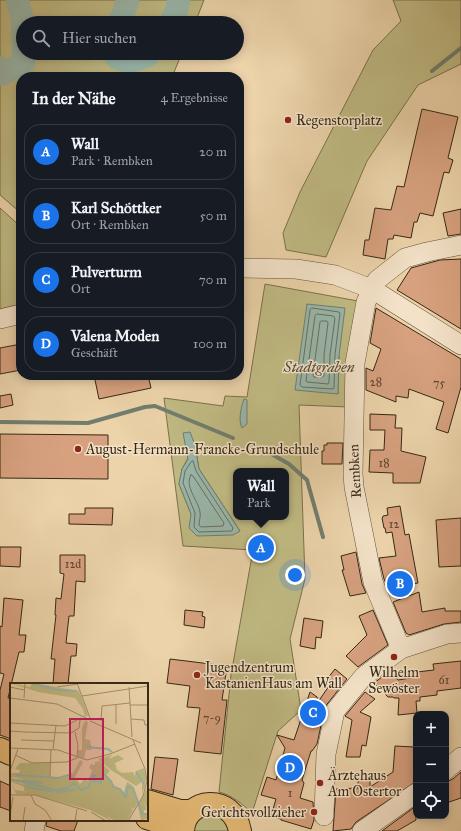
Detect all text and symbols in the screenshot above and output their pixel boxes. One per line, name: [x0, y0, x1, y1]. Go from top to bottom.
search box: [16, 16, 244, 60]
icon: search: [30, 27, 52, 49]
text: Hier suchen: [62, 29, 137, 47]
text: In der Nähe: [32, 88, 116, 109]
text: 4 Ergebnisse: [161, 90, 228, 106]
place label: Regenstorplatz: [296, 112, 383, 129]
marker: Regenstorplatz: [283, 115, 293, 125]
text: Wall: [71, 135, 99, 153]
text: A: [42, 144, 50, 160]
text: 20 m: [199, 144, 227, 160]
text: Park · Rembken: [71, 153, 153, 169]
text: Karl Schöttker: [71, 199, 161, 217]
text: B: [42, 208, 50, 224]
text: 50 m: [200, 208, 227, 224]
text: Ort · Rembken: [71, 217, 149, 233]
text: Pulverturm: [71, 263, 142, 281]
text: C: [42, 272, 50, 288]
text: 70 m: [199, 272, 227, 288]
text: Ort: [71, 281, 90, 297]
text: Valena Moden: [71, 327, 159, 345]
text: D: [41, 336, 51, 352]
text: 100 m: [193, 336, 227, 352]
text: Geschäft: [71, 345, 118, 361]
water label: Stadtgraben: [283, 358, 355, 376]
house number: 28: [370, 375, 382, 389]
house number: 75: [433, 376, 445, 390]
place label: August-Hermann-Francke-Grundschule: [85, 441, 319, 458]
street label: Rembken: [345, 443, 365, 498]
marker: August-Hermann-Francke-Grundschule: [73, 444, 83, 454]
house number: 18: [378, 456, 390, 470]
popup: [233, 468, 289, 520]
text: Wall: [247, 477, 275, 495]
text: Park: [247, 495, 271, 511]
house number: 12: [389, 517, 399, 531]
pin: A: [248, 533, 274, 563]
house number: 12d: [65, 557, 81, 571]
your location: [285, 565, 305, 585]
pin: B: [387, 569, 413, 599]
marker: Wilhelm Sewöster: [389, 652, 399, 662]
place label: Jugendzentrum KastanienHaus am Wall: [203, 659, 342, 692]
place label: Wilhelm Sewöster: [368, 664, 420, 697]
marker: Jugendzentrum KastanienHaus am Wall: [192, 670, 202, 680]
house number: 61: [439, 673, 450, 687]
inset map: [10, 683, 148, 821]
pin: C: [300, 698, 326, 728]
house number: 7-9: [203, 711, 221, 725]
map controls: [413, 711, 449, 819]
button: +: [413, 711, 449, 747]
button: −: [413, 747, 449, 783]
pin: D: [277, 753, 303, 783]
place label: Ärztehaus Am Ostertor: [327, 766, 402, 800]
marker: Ärztehaus Am Ostertor: [315, 778, 325, 788]
button: locate: [413, 783, 449, 819]
house number: 1: [288, 786, 293, 800]
place label: Gerichtsvollzieher: [201, 804, 307, 821]
marker: Gerichtsvollzieher: [309, 807, 319, 817]

